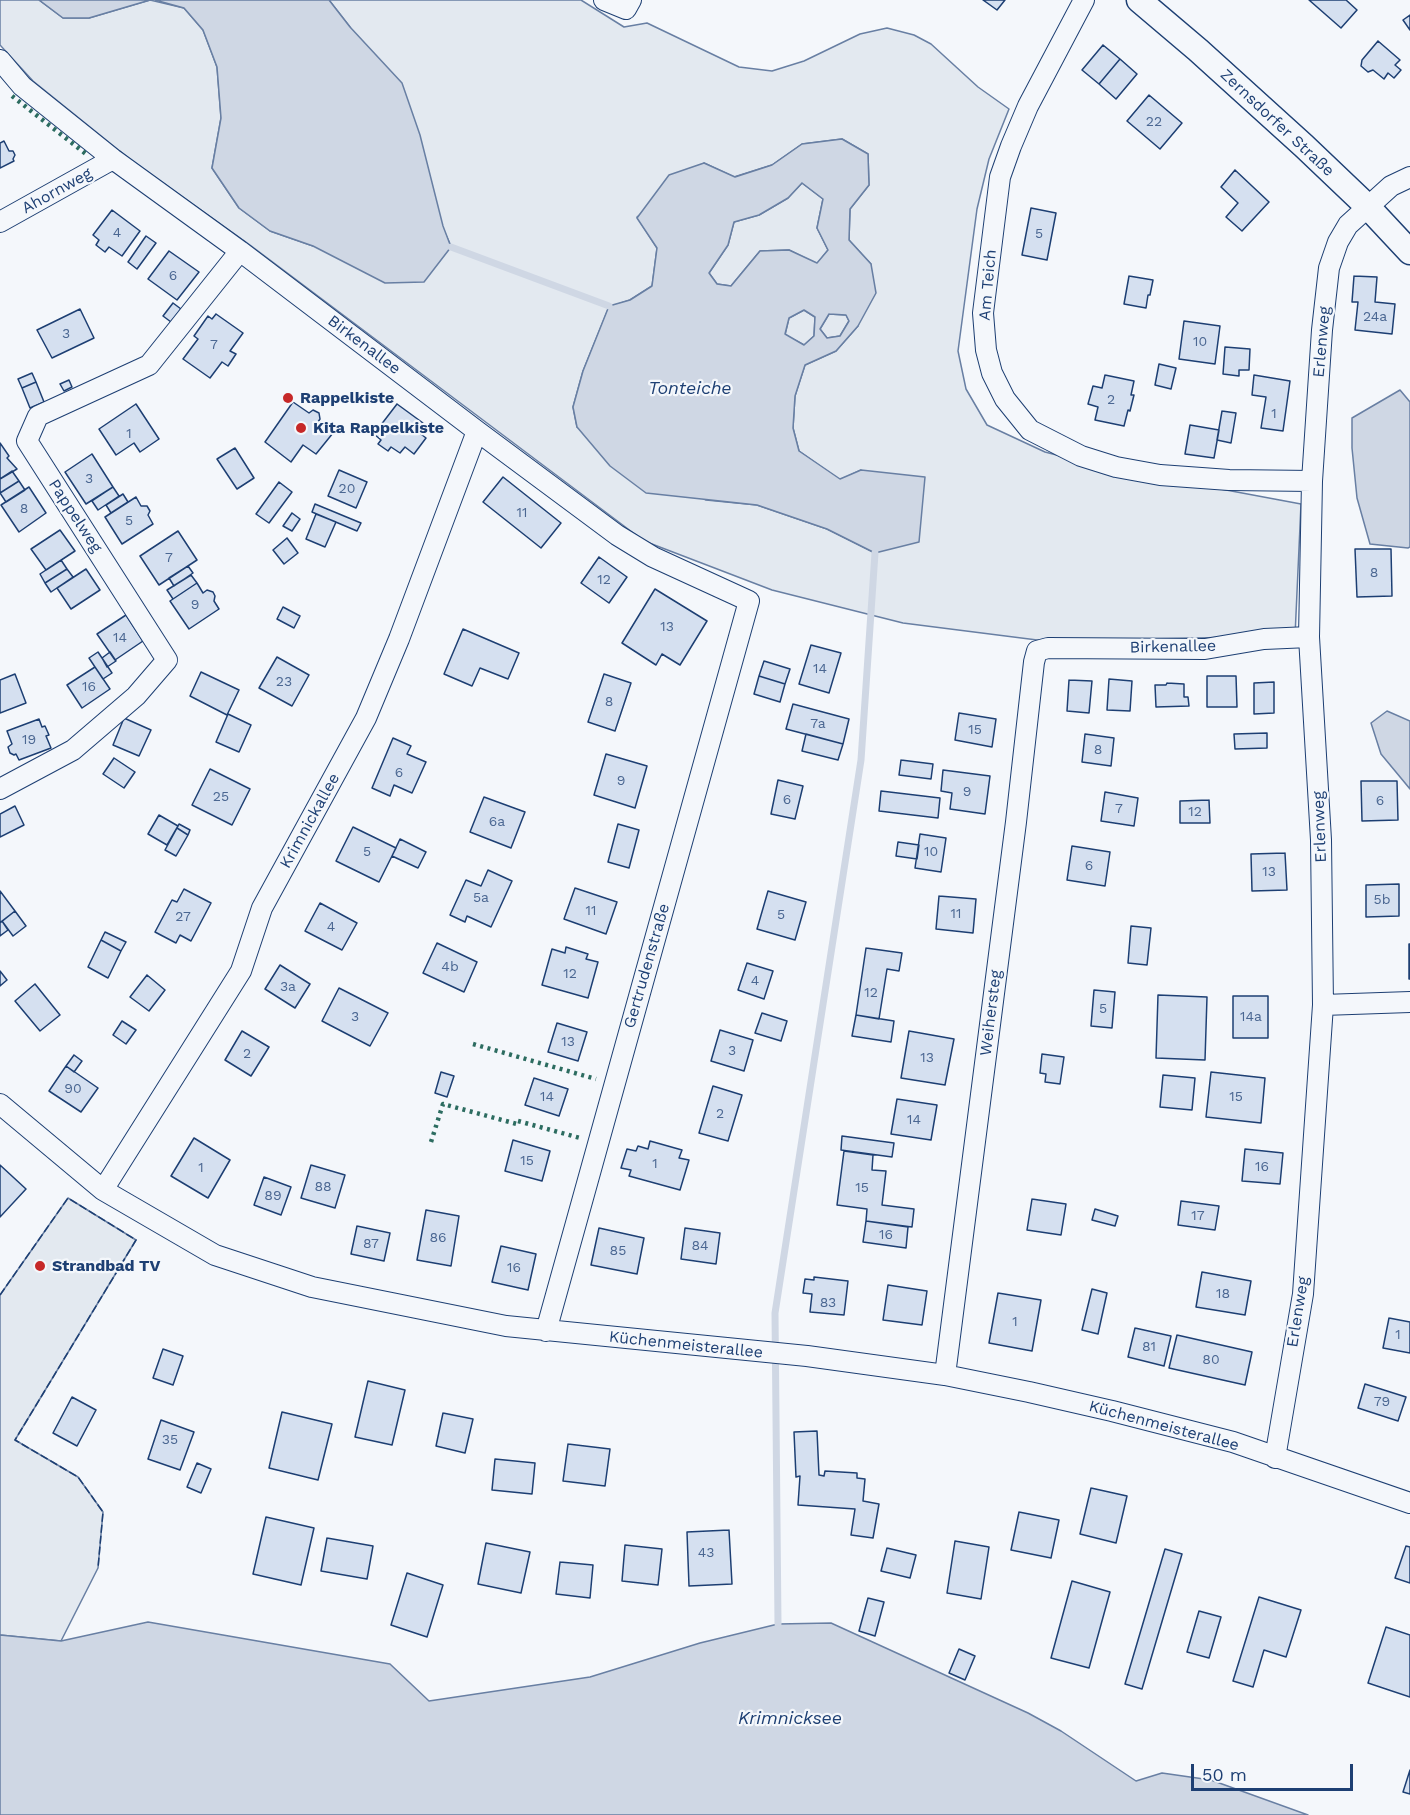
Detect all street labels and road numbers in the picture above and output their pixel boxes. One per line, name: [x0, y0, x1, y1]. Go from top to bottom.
street label: Zernsdorfer Straße: [1216, 65, 1338, 181]
street label: Ahornweg: [19, 164, 95, 218]
street label: Am Teich: [975, 249, 1001, 321]
street label: Erlenweg: [1309, 306, 1335, 378]
street label: Birkenallee: [324, 311, 404, 379]
street label: Pappelweg: [44, 476, 106, 556]
street label: Birkenallee: [1130, 637, 1216, 657]
street label: Krimnickallee: [276, 770, 344, 872]
street label: Erlenweg: [1309, 791, 1331, 863]
street label: Gertrudenstraße: [620, 901, 674, 1031]
street label: Weihersteg: [976, 969, 1006, 1057]
street label: Erlenweg: [1283, 1275, 1313, 1349]
street label: Küchenmeisterallee: [608, 1327, 764, 1363]
street label: Küchenmeisterallee: [1087, 1397, 1241, 1455]

